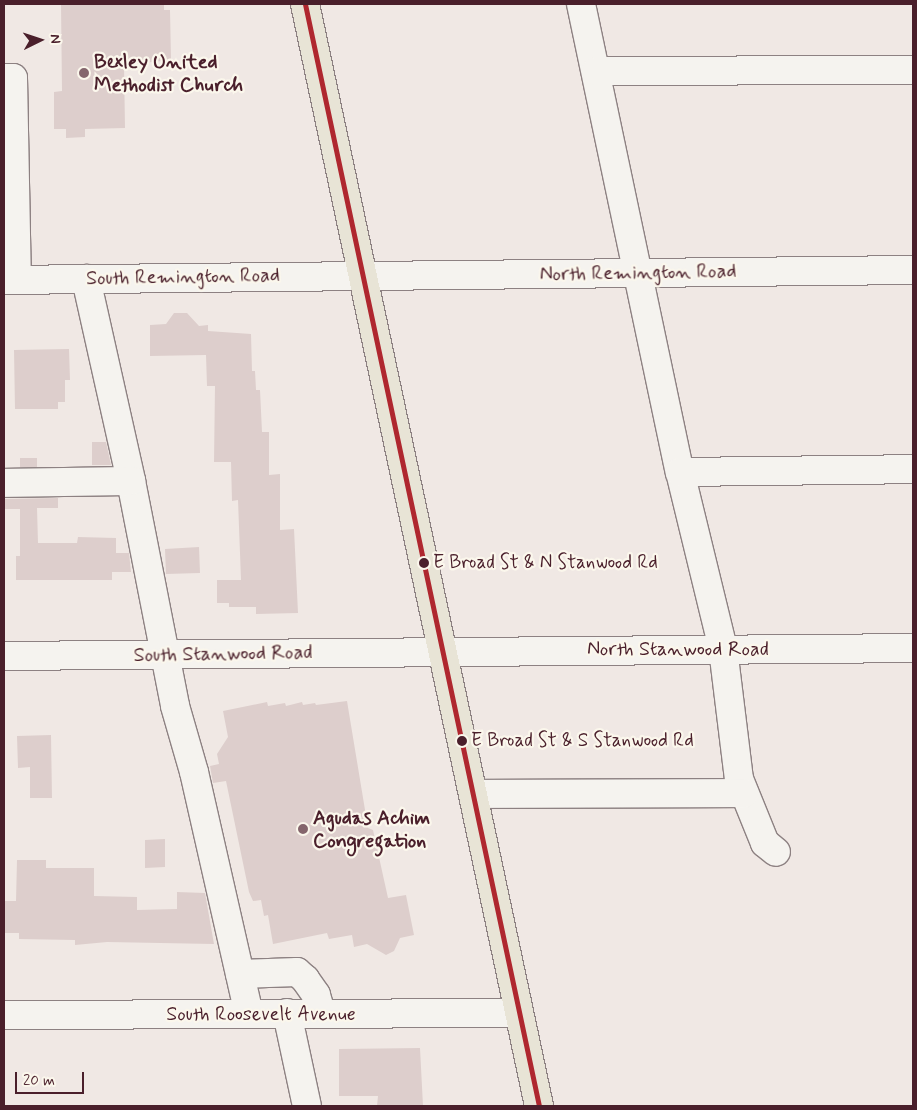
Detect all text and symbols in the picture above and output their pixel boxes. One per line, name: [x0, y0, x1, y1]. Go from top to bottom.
north arrow: [15, 15, 65, 65]
text: N: [46, 34, 64, 44]
place label: Bexley United Methodist Church: [94, 50, 243, 97]
marker: Bexley United Methodist Church: [78, 67, 90, 79]
street label: North Remington Road: [539, 259, 737, 287]
street label: South Remington Road: [86, 263, 280, 291]
place label: E Broad St & N Stanwood Rd: [433, 552, 662, 574]
marker: E Broad St & N Stanwood Rd: [419, 558, 429, 568]
street label: North Stanwood Road: [588, 637, 768, 661]
street label: South Stanwood Road: [134, 640, 312, 668]
place label: E Broad St & S Stanwood Rd: [471, 730, 697, 752]
marker: E Broad St & S Stanwood Rd: [457, 736, 467, 746]
place label: Agudas Achim Congregation: [313, 806, 430, 853]
marker: Agudas Achim Congregation: [297, 823, 309, 835]
street label: South Roosevelt Avenue: [164, 1002, 358, 1026]
scale bar: [18, 1062, 86, 1094]
text: 20 m: [23, 1071, 55, 1091]

